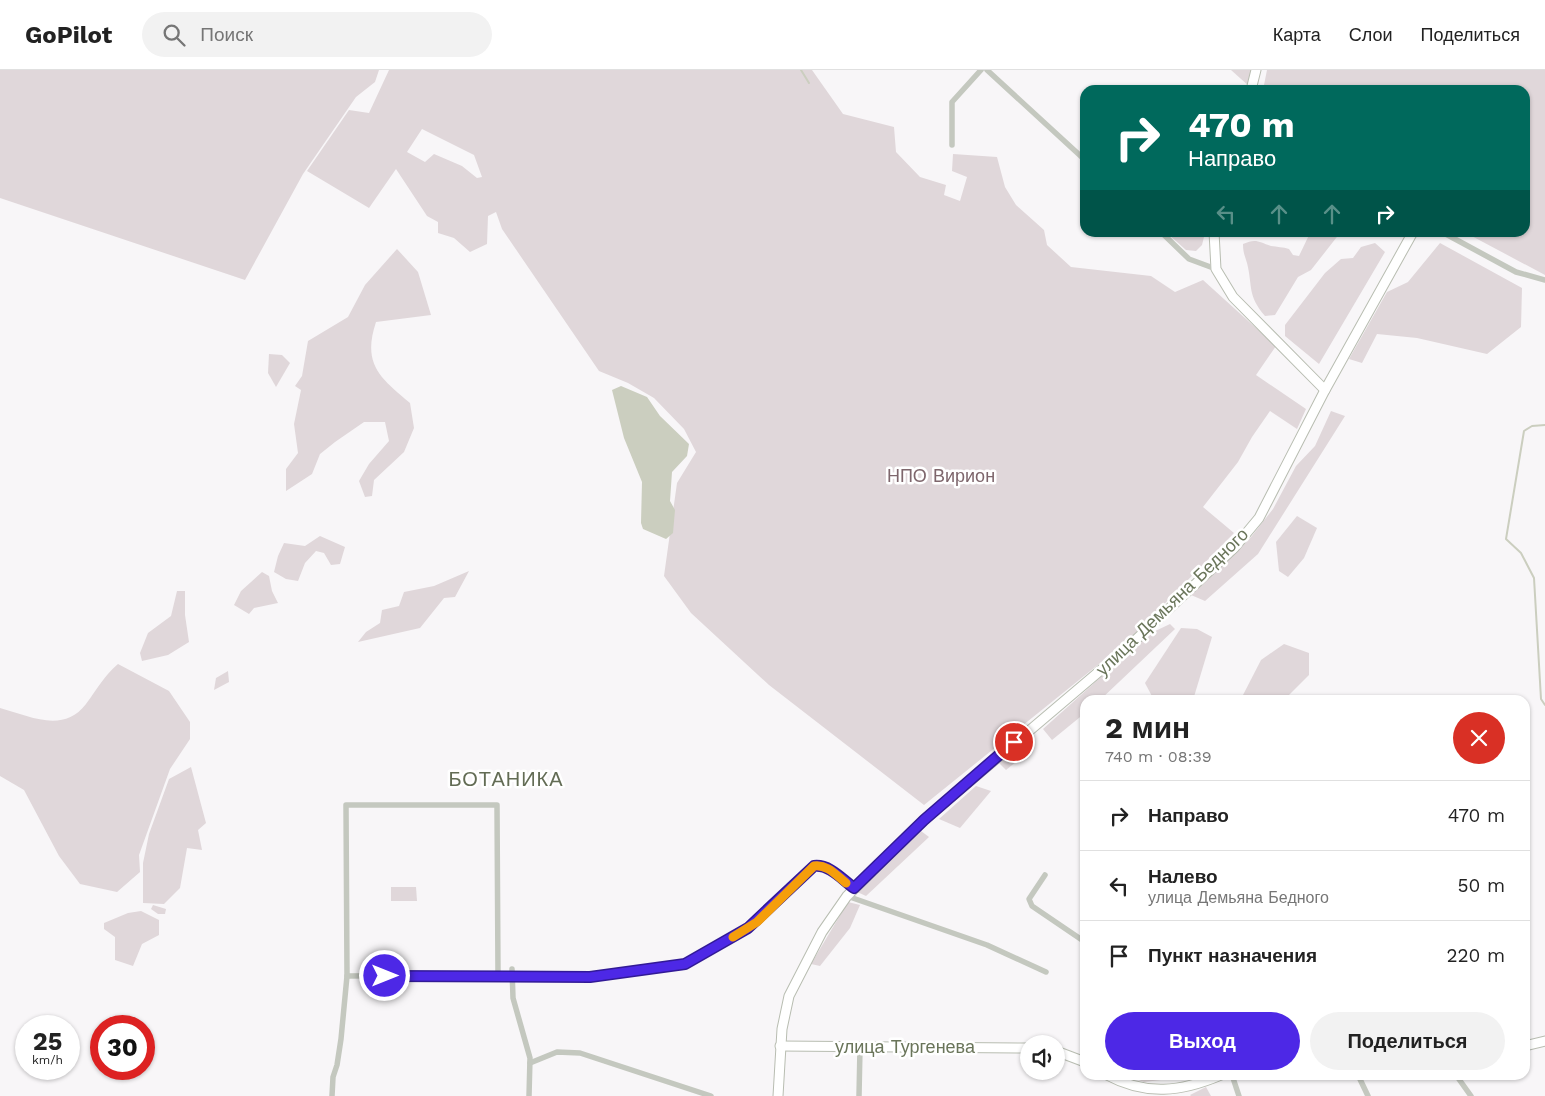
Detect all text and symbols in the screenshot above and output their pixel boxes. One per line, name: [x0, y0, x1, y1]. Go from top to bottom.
search box: [142, 12, 492, 57]
text: GoPilot: [25, 21, 112, 49]
icon: search: [160, 21, 188, 49]
text: Поиск: [200, 23, 253, 46]
text: Карта: [1273, 24, 1321, 45]
text: Слои: [1349, 24, 1393, 45]
text: Поделиться: [1421, 24, 1520, 45]
text: 470 m: [1188, 104, 1295, 146]
icon: right: [1105, 105, 1170, 170]
text: Направо: [1188, 146, 1276, 171]
icon: left: [1212, 200, 1240, 228]
icon: ahead: [1265, 200, 1293, 228]
icon: ahead: [1318, 200, 1346, 228]
icon: right: [1371, 200, 1399, 228]
park label: НПО Вирион: [887, 465, 995, 486]
street label: улица Демьяна Бедного: [1091, 523, 1252, 680]
text: 2 мин: [1105, 710, 1190, 745]
button: close: [1453, 712, 1505, 764]
pin: [993, 721, 1035, 763]
icon: arrive: [1000, 728, 1028, 756]
text: 740 m · 08:39: [1105, 747, 1212, 766]
district label: БОТАНИКА: [448, 767, 564, 791]
icon: right: [1105, 802, 1133, 830]
text: Направо: [1148, 804, 1229, 827]
text: 470 m: [1448, 804, 1505, 827]
text: Налево: [1148, 865, 1218, 888]
icon: left: [1105, 872, 1133, 900]
text: 50 m: [1458, 874, 1505, 897]
text: улица Демьяна Бедного: [1148, 888, 1329, 907]
icon: arrive: [1105, 942, 1133, 970]
text: Пункт назначения: [1148, 944, 1317, 967]
text: 220 m: [1446, 944, 1505, 967]
position arrow: [358, 949, 410, 1001]
button: Выход: [1105, 1012, 1300, 1070]
button: Поделиться: [1310, 1012, 1505, 1070]
speed limit sign: 30: [90, 1015, 155, 1080]
text: 25: [33, 1027, 62, 1056]
map controls: [1020, 1035, 1065, 1080]
button: sound: [1020, 1035, 1065, 1080]
street label: улица Тургенева: [835, 1036, 976, 1057]
text: km/h: [32, 1053, 63, 1067]

